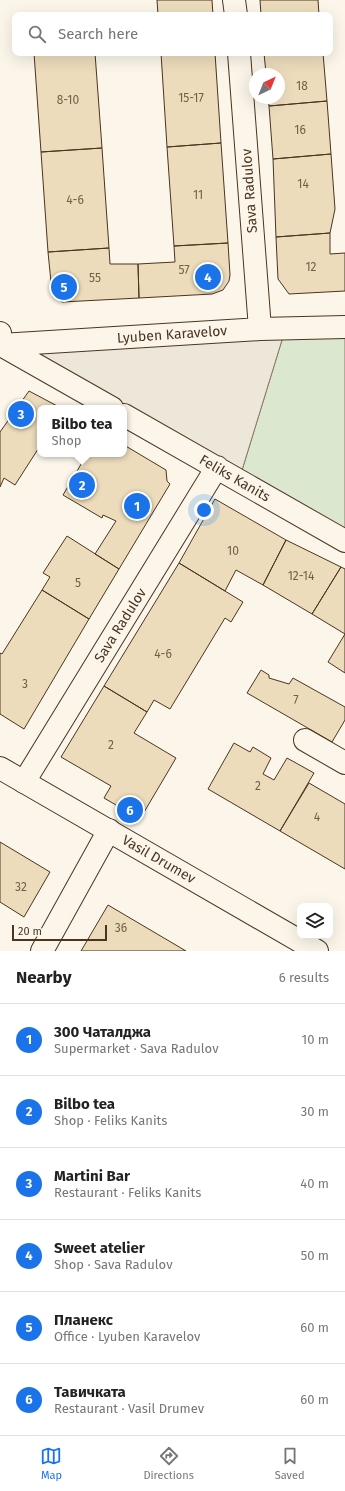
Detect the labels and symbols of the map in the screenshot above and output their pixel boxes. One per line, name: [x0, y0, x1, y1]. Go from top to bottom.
north arrow: [249, 68, 285, 104]
house number: 18: [296, 79, 308, 93]
house number: 15-17: [178, 91, 204, 105]
house number: 8-10: [57, 93, 80, 107]
house number: 16: [294, 123, 306, 137]
street label: Sava Radulov: [238, 148, 261, 234]
house number: 14: [297, 177, 309, 191]
house number: 11: [193, 188, 203, 202]
house number: 4-6: [66, 193, 84, 207]
house number: 12: [305, 260, 317, 274]
pin: 4: [195, 262, 221, 292]
house number: 57: [178, 263, 190, 277]
house number: 55: [89, 271, 101, 285]
pin: 5: [51, 272, 77, 302]
street label: Lyuben Karavelov: [116, 322, 228, 347]
pin: 3: [8, 399, 34, 429]
street label: Feliks Kanits: [196, 451, 274, 506]
pin: 2: [69, 470, 95, 500]
pin: 1: [124, 491, 150, 521]
your location: [194, 500, 214, 520]
house number: 10: [227, 544, 239, 558]
house number: 12-14: [288, 569, 315, 583]
house number: 5: [75, 576, 81, 590]
street label: Sava Radulov: [91, 585, 150, 666]
house number: 4-6: [154, 647, 172, 661]
house number: 3: [22, 677, 28, 691]
house number: 7: [293, 693, 299, 707]
house number: 2: [108, 738, 114, 752]
house number: 2: [255, 779, 261, 793]
pin: 6: [117, 795, 143, 825]
house number: 4: [314, 810, 321, 824]
street label: Vasil Drumev: [119, 832, 199, 887]
house number: 32: [15, 880, 27, 894]
house number: 36: [115, 921, 127, 935]
scale bar: [12, 923, 107, 942]

